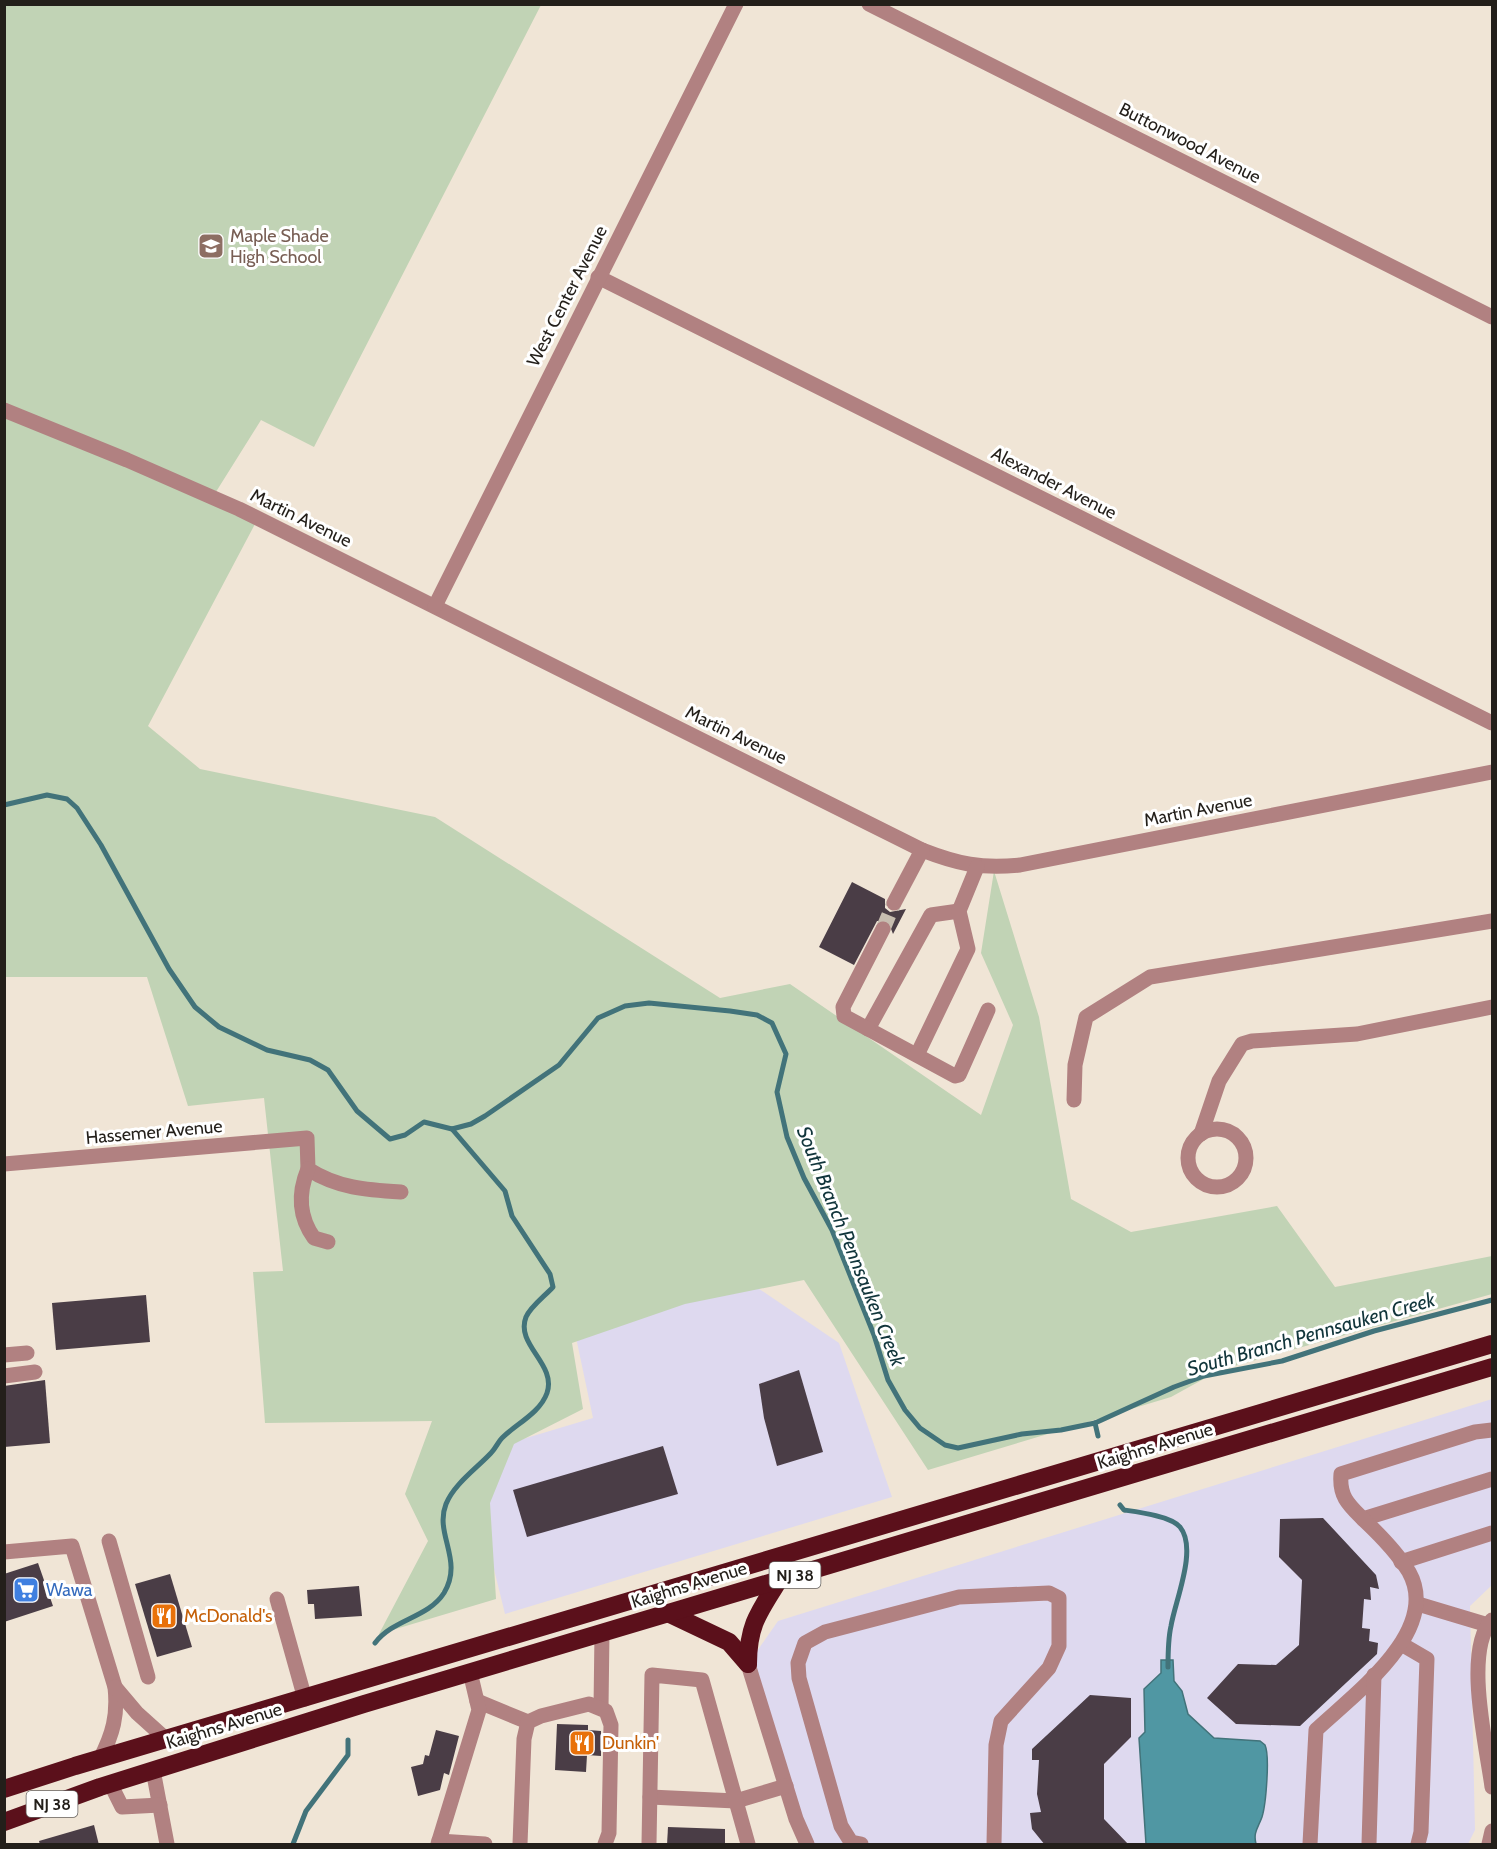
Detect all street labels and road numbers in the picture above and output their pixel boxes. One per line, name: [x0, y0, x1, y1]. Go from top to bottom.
street label: Buttonwood Avenue: [1116, 98, 1264, 188]
street label: West Center Avenue: [522, 222, 612, 370]
street label: Alexander Avenue: [988, 442, 1120, 524]
street label: Martin Avenue: [247, 484, 355, 552]
street label: Martin Avenue: [682, 701, 790, 769]
street label: Martin Avenue: [1142, 789, 1254, 831]
street label: Hassemer Avenue: [85, 1115, 223, 1149]
street label: Kaighns Avenue: [1094, 1418, 1216, 1474]
street label: Kaighns Avenue: [628, 1557, 750, 1613]
road number: NJ 38: [770, 1562, 820, 1588]
street label: Kaighns Avenue: [163, 1698, 285, 1754]
road number: NJ 38: [26, 1791, 78, 1817]

